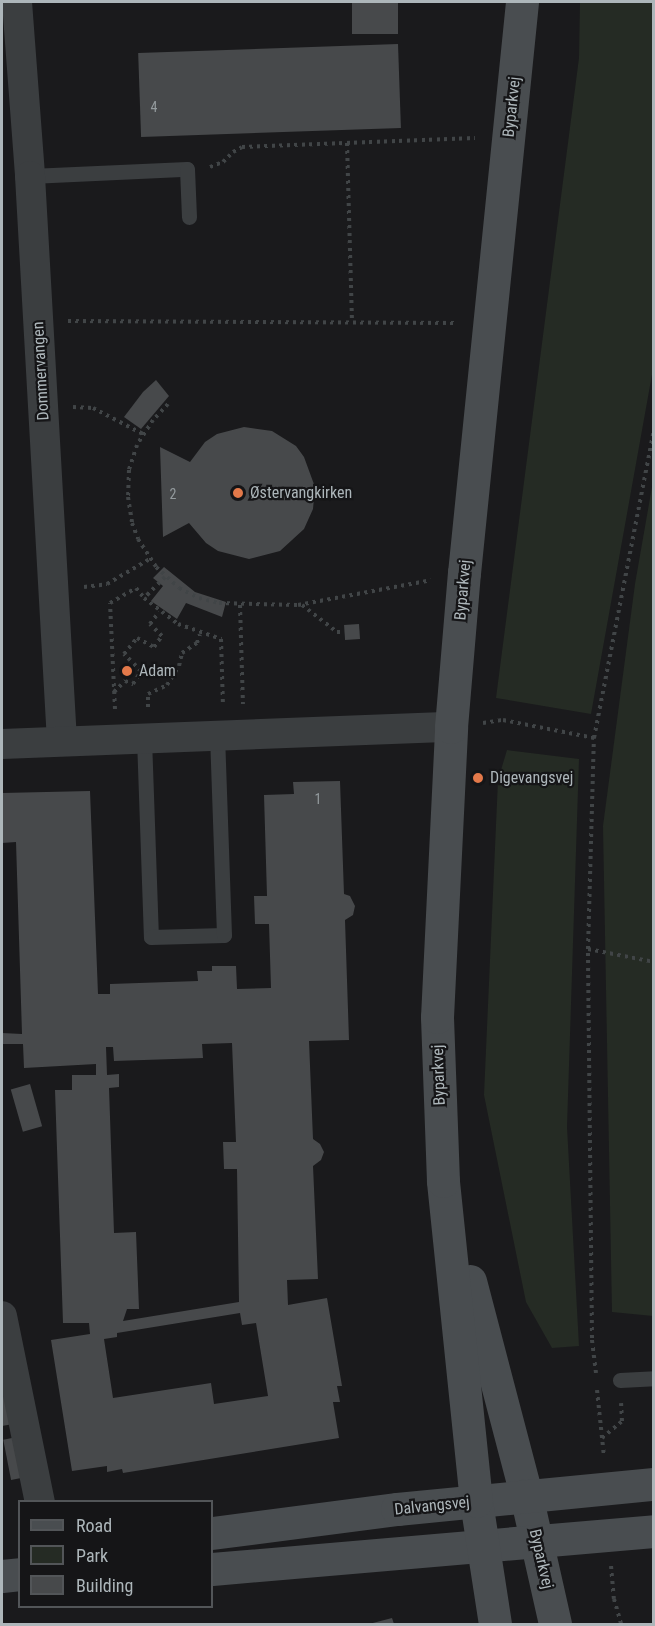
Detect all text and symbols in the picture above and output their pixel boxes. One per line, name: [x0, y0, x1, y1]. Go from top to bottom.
street label: Byparkvej: [499, 76, 525, 138]
house number: 4: [151, 99, 157, 115]
street label: Dommervangen: [29, 321, 53, 421]
place label: Østervangkirken: [250, 483, 352, 503]
house number: 2: [170, 486, 176, 502]
marker: Østervangkirken: [231, 486, 245, 500]
street label: Byparkvej: [451, 559, 475, 621]
place label: Adam: [139, 661, 176, 681]
marker: Adam: [120, 664, 134, 678]
place label: Digevangsvej: [490, 768, 573, 788]
marker: Digevangsvej: [471, 771, 485, 785]
house number: 1: [315, 791, 321, 807]
street label: Byparkvej: [428, 1044, 450, 1106]
street label: Dalvangsvej: [393, 1493, 471, 1519]
legend: [18, 1500, 213, 1608]
text: Road: [76, 1515, 112, 1536]
street label: Byparkvej: [525, 1527, 557, 1591]
text: Park: [76, 1545, 108, 1566]
text: Building: [76, 1575, 133, 1596]

